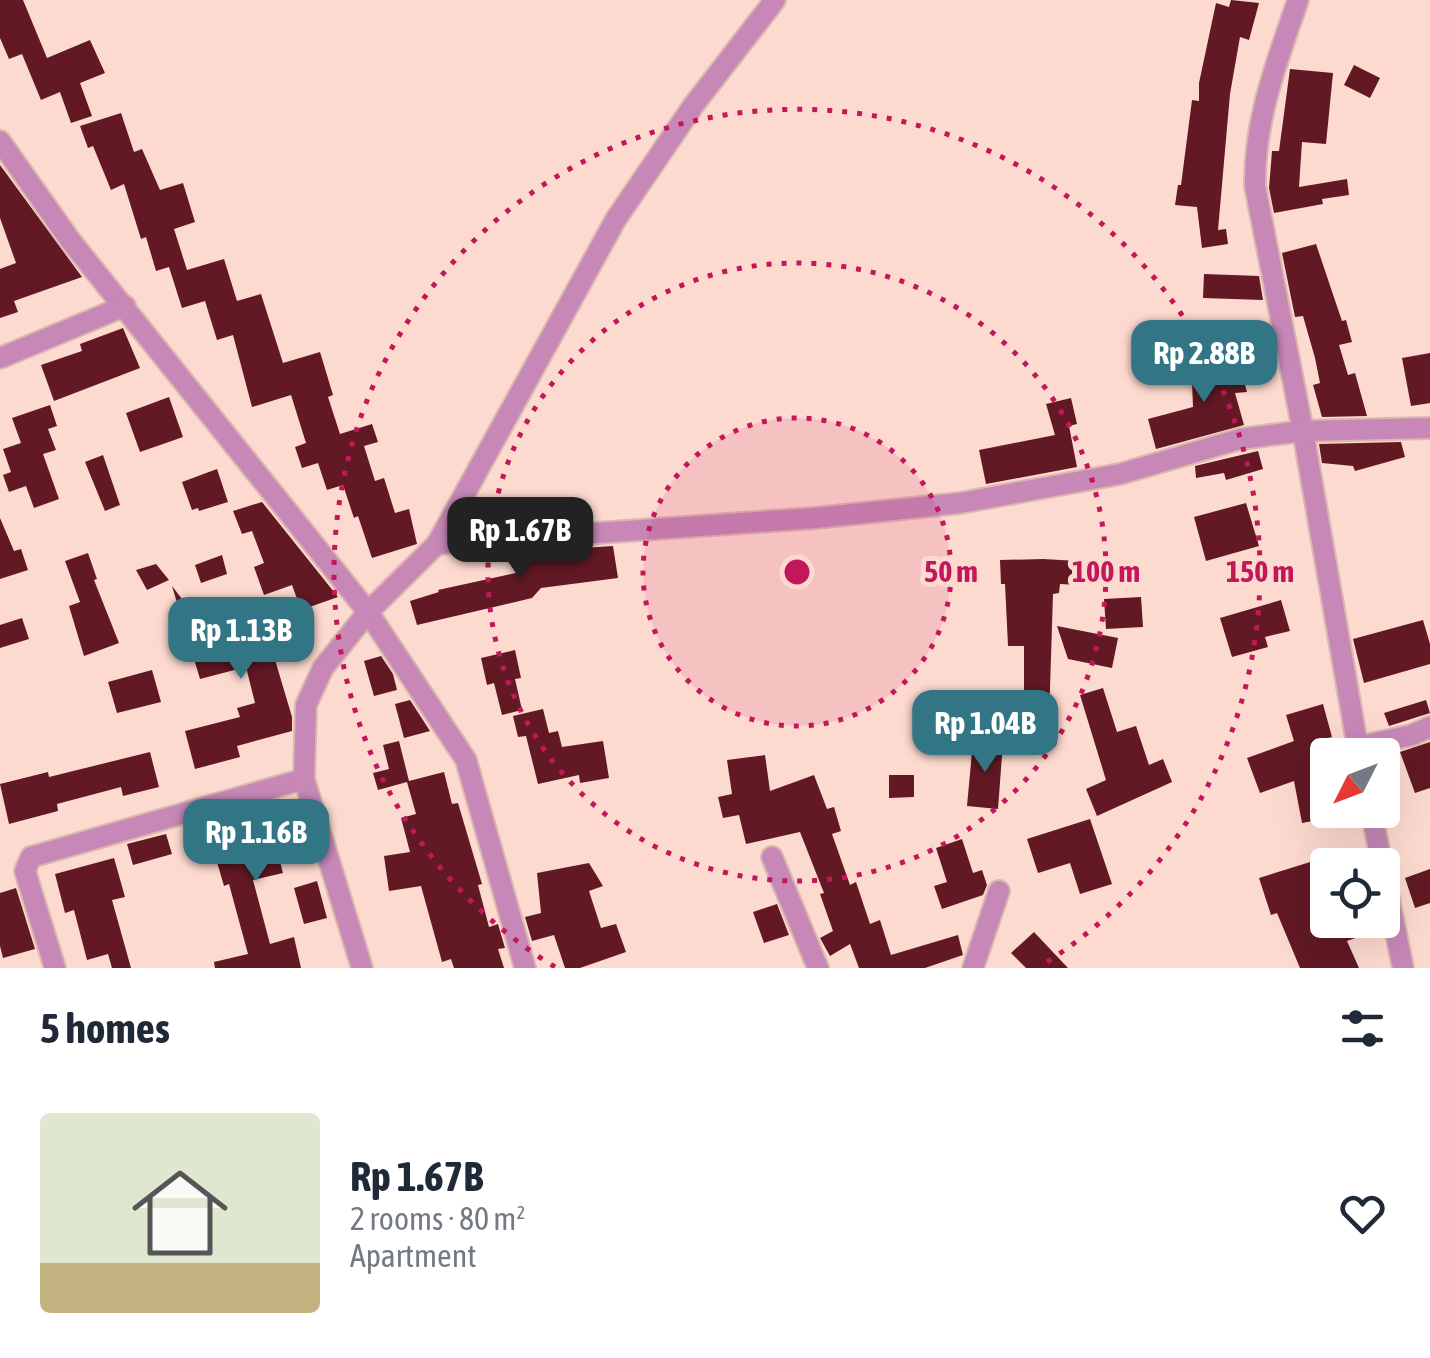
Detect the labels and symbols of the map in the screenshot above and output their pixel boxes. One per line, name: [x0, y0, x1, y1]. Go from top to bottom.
pin: Rp 2.88B: [1101, 320, 1307, 405]
pin: Rp 1.67B: [417, 497, 623, 582]
centre of rings: [779, 554, 815, 590]
text: 50 m: [924, 554, 978, 588]
text: 100 m: [1072, 554, 1140, 588]
text: 150 m: [1226, 554, 1294, 588]
pin: Rp 1.13B: [138, 597, 344, 682]
pin: Rp 1.04B: [882, 690, 1088, 775]
north arrow: [1310, 738, 1400, 828]
pin: Rp 1.16B: [153, 799, 359, 884]

